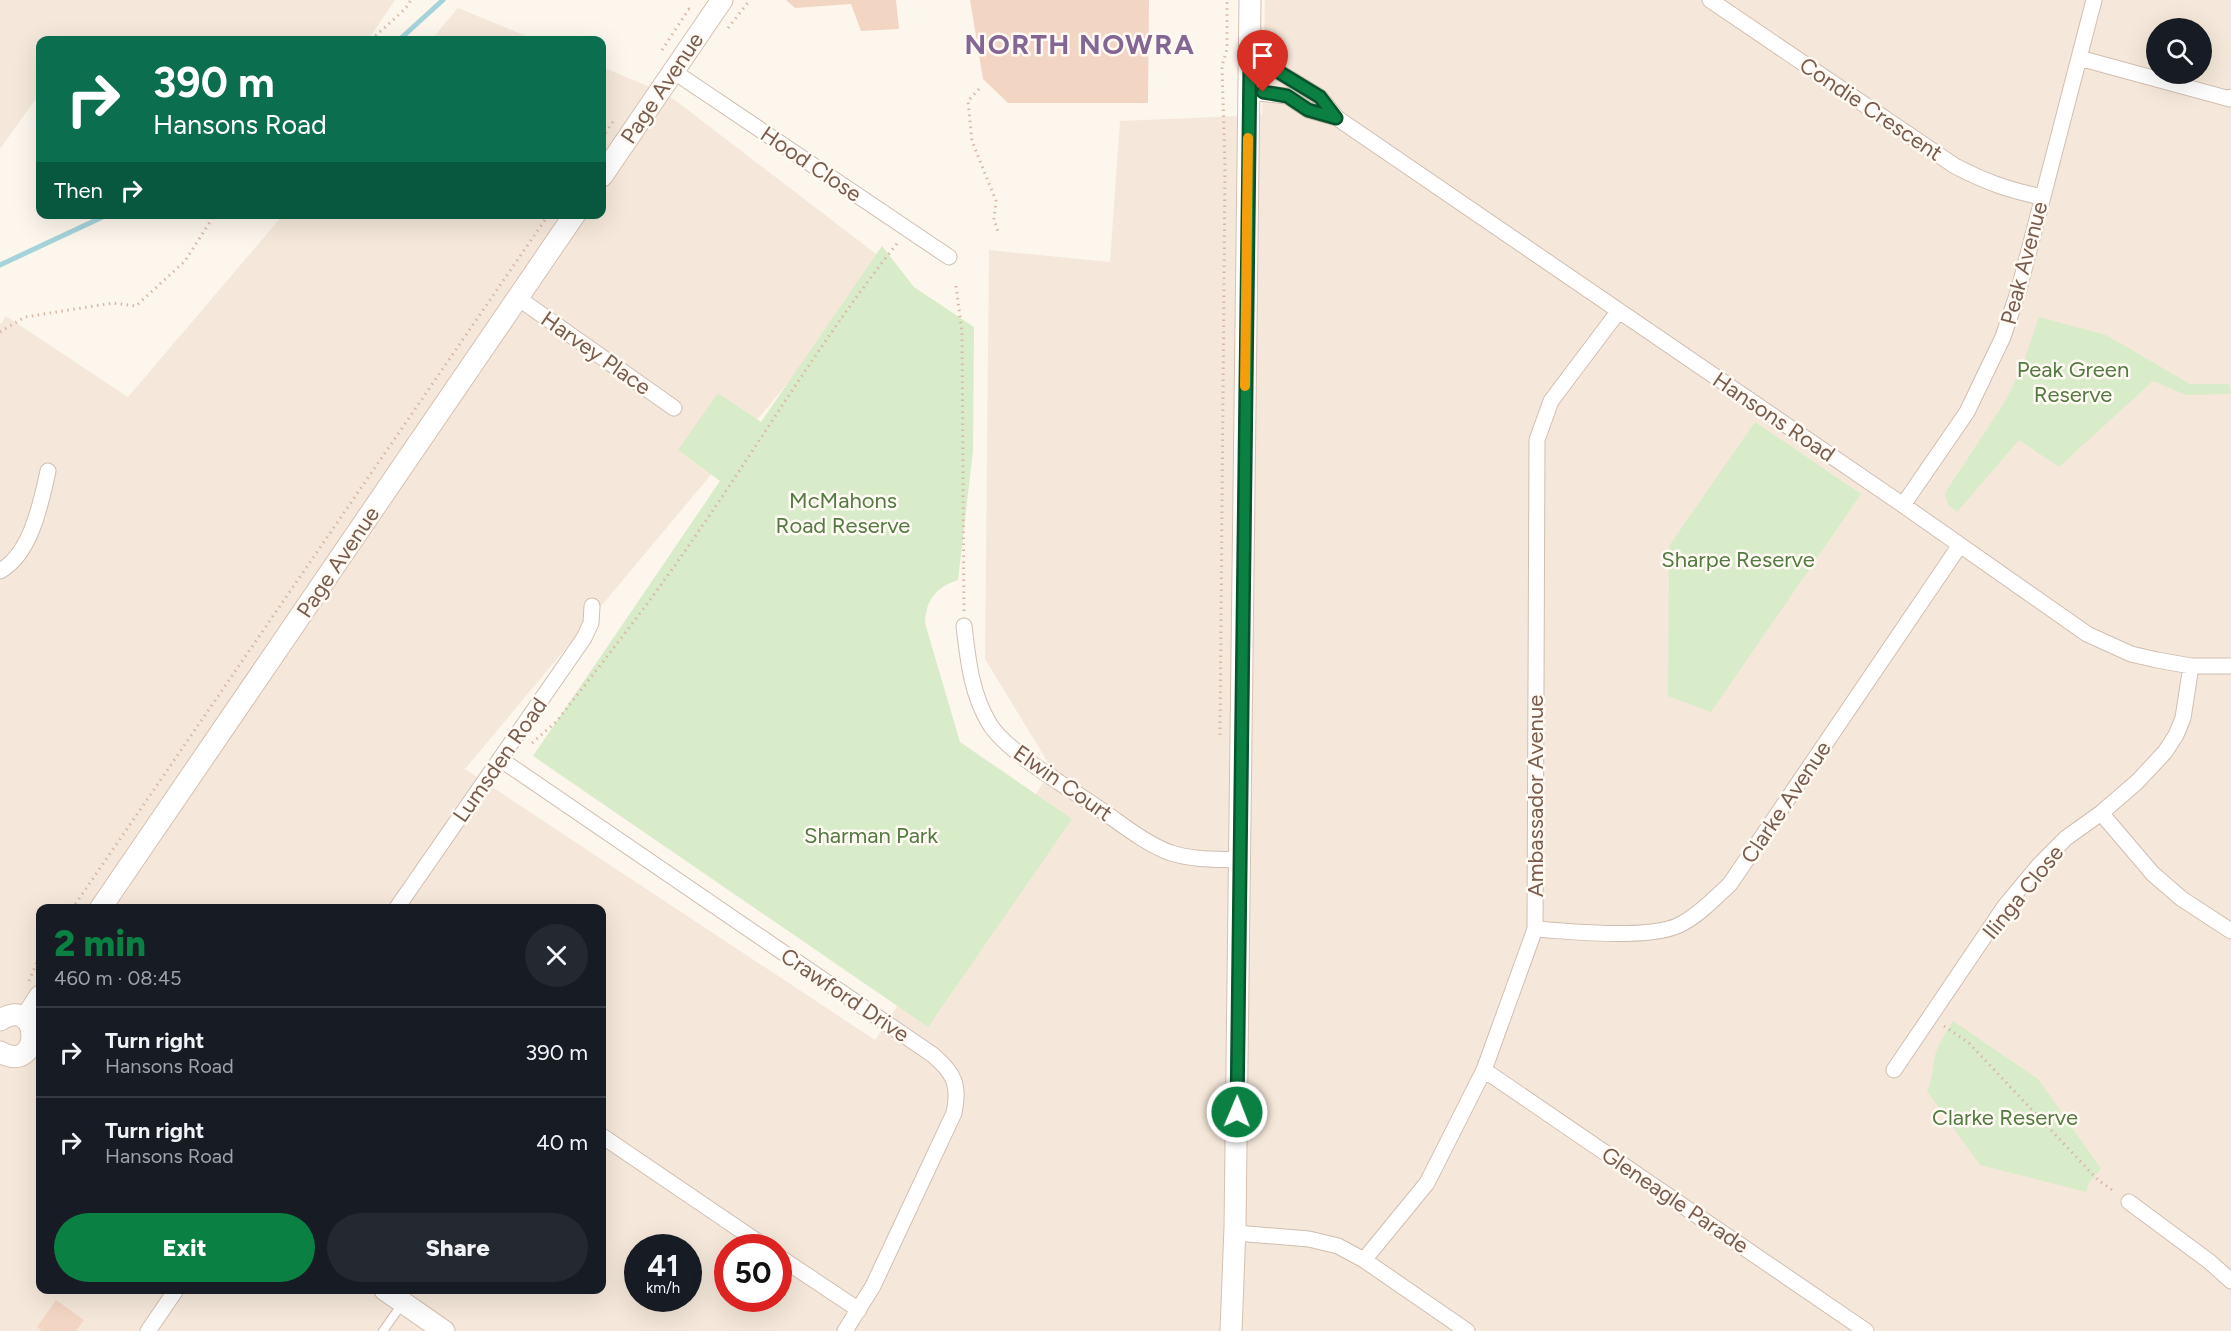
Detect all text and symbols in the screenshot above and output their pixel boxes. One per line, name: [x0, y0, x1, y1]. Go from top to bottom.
map controls: [2146, 18, 2212, 84]
button: search: [2146, 18, 2212, 84]
street label: Page Avenue: [615, 27, 709, 149]
district label: NORTH NOWRA: [965, 27, 1195, 61]
pin: [1237, 30, 1288, 92]
icon: arrive: [1246, 39, 1279, 72]
street label: Condie Crescent: [1794, 51, 1948, 167]
text: 390 m: [153, 57, 275, 108]
icon: right: [54, 60, 132, 138]
text: Hansons Road: [153, 108, 327, 141]
street label: Hood Close: [755, 120, 867, 208]
icon: right: [115, 174, 148, 207]
text: Then: [54, 177, 103, 204]
street label: Peak Avenue: [1995, 199, 2053, 327]
street label: Harvey Place: [536, 305, 656, 401]
park label: Peak Green Reserve: [2017, 356, 2129, 408]
street label: Hansons Road: [1708, 366, 1840, 468]
park label: McMahons Road Reserve: [776, 487, 910, 539]
street label: Page Avenue: [291, 501, 385, 623]
park label: Sharpe Reserve: [1661, 546, 1815, 573]
street label: Lumsden Road: [447, 692, 553, 828]
street label: Ambassador Avenue: [1522, 695, 1549, 897]
street label: Clarke Avenue: [1735, 736, 1837, 868]
street label: Elwin Court: [1008, 739, 1118, 827]
park label: Sharman Park: [804, 822, 938, 849]
street label: Ilinga Close: [1977, 839, 2069, 945]
text: 2 min: [54, 922, 146, 965]
button: close: [525, 924, 588, 987]
street label: Crawford Drive: [776, 942, 914, 1048]
text: 460 m · 08:45: [54, 966, 182, 990]
text: Turn right: [105, 1027, 204, 1054]
icon: right: [54, 1036, 87, 1069]
text: 390 m: [525, 1039, 588, 1066]
text: Hansons Road: [105, 1054, 234, 1078]
position arrow: [1205, 1080, 1269, 1144]
park label: Clarke Reserve: [1932, 1104, 2078, 1131]
text: Turn right: [105, 1117, 204, 1144]
icon: right: [54, 1126, 87, 1159]
text: 40 m: [536, 1129, 588, 1156]
street label: Gleneagle Parade: [1596, 1141, 1754, 1259]
text: Hansons Road: [105, 1144, 234, 1168]
button: Exit: [54, 1213, 315, 1282]
button: Share: [327, 1213, 588, 1282]
speed limit sign: 50: [714, 1234, 792, 1312]
text: 41: [647, 1247, 679, 1284]
text: km/h: [646, 1279, 680, 1297]

